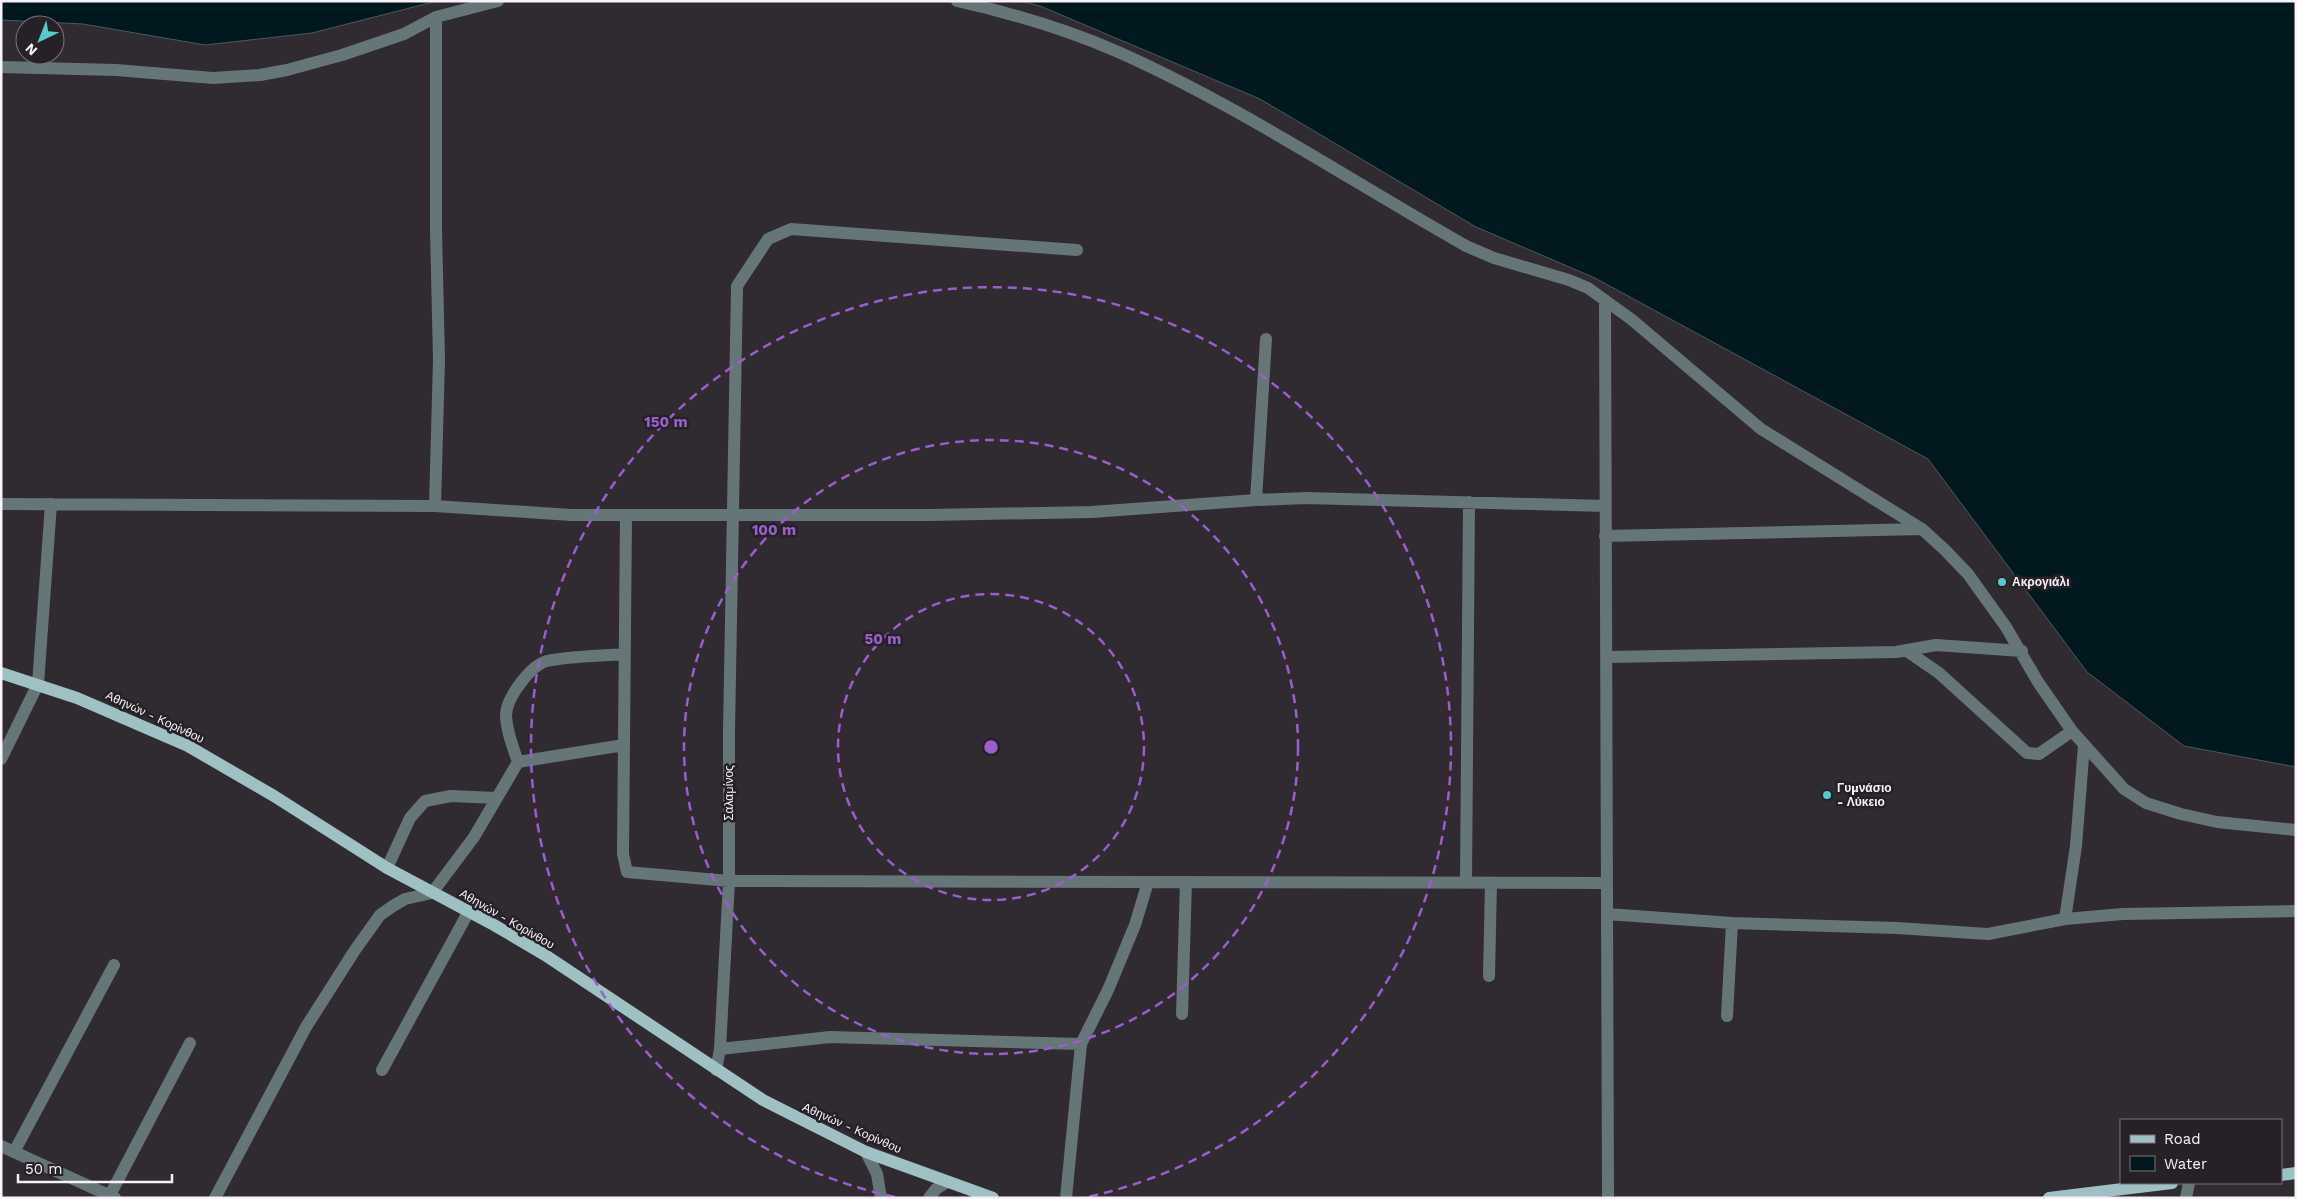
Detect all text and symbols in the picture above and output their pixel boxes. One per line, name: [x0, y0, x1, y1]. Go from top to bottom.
north arrow: [15, 15, 65, 65]
text: N: [22, 40, 40, 59]
text: 150 m: [644, 413, 688, 431]
text: 100 m: [752, 521, 796, 539]
place label: Ακρογιάλι: [2012, 575, 2070, 589]
marker: Ακρογιάλι: [1996, 576, 2008, 588]
text: 50 m: [865, 630, 901, 648]
street label: Αθηνών - Κορίνθου: [104, 688, 206, 746]
centre of rings: [982, 738, 1000, 756]
street label: Σαλαμίνος: [722, 765, 736, 821]
place label: Γυμνάσιο - Λύκειο: [1837, 781, 1892, 809]
marker: Γυμνάσιο - Λύκειο: [1821, 789, 1833, 801]
street label: Αθηνών - Κορίνθου: [457, 886, 557, 952]
street label: Αθηνών - Κορίνθου: [800, 1100, 904, 1156]
legend: [2120, 1119, 2282, 1184]
text: Road: [2164, 1130, 2201, 1148]
scale bar: [18, 1152, 171, 1184]
text: Water: [2164, 1155, 2207, 1173]
text: 50 m: [25, 1160, 62, 1178]

